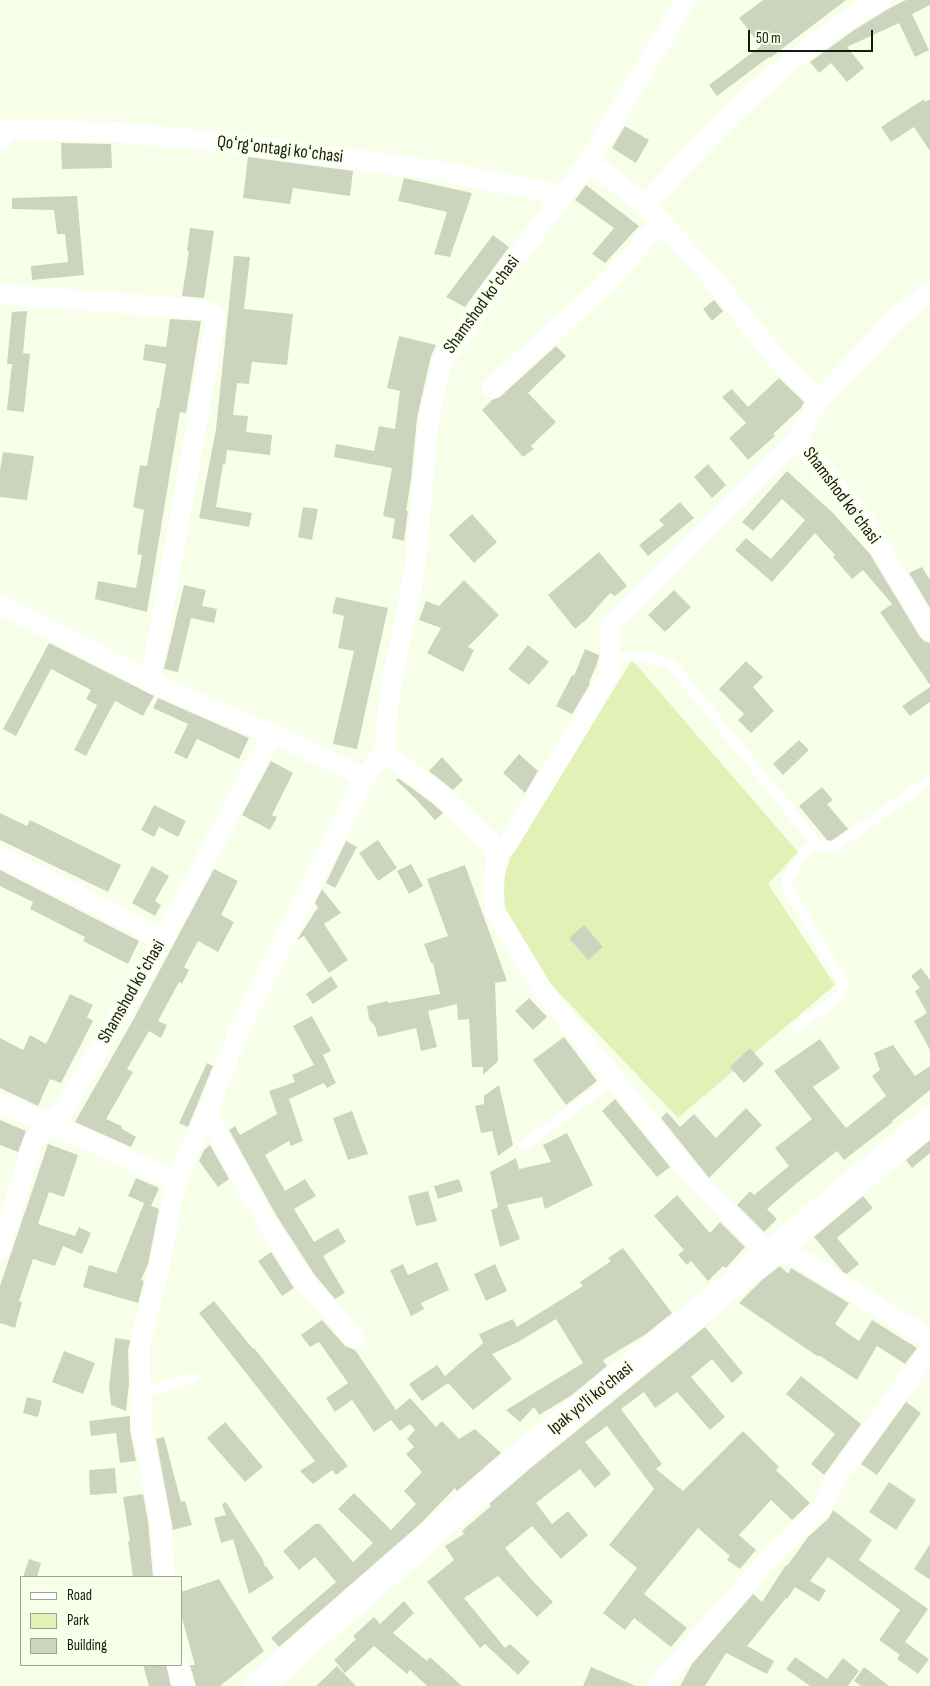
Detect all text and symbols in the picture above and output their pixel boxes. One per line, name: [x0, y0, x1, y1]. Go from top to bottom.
scale bar: [750, 20, 875, 52]
text: 50 m: [756, 29, 781, 48]
street label: Qoʻrgʻontagi koʻchasi: [216, 132, 344, 168]
street label: Shamshod koʻchasi: [439, 252, 525, 358]
street label: Shamshod koʻchasi: [798, 443, 884, 549]
street label: Shamshod koʻchasi: [94, 937, 170, 1047]
street label: Ipak yo'li ko'chasi: [544, 1358, 638, 1440]
legend: [20, 1576, 182, 1666]
text: Road: [67, 1586, 92, 1605]
text: Park: [67, 1611, 89, 1630]
text: Building: [67, 1636, 107, 1655]

